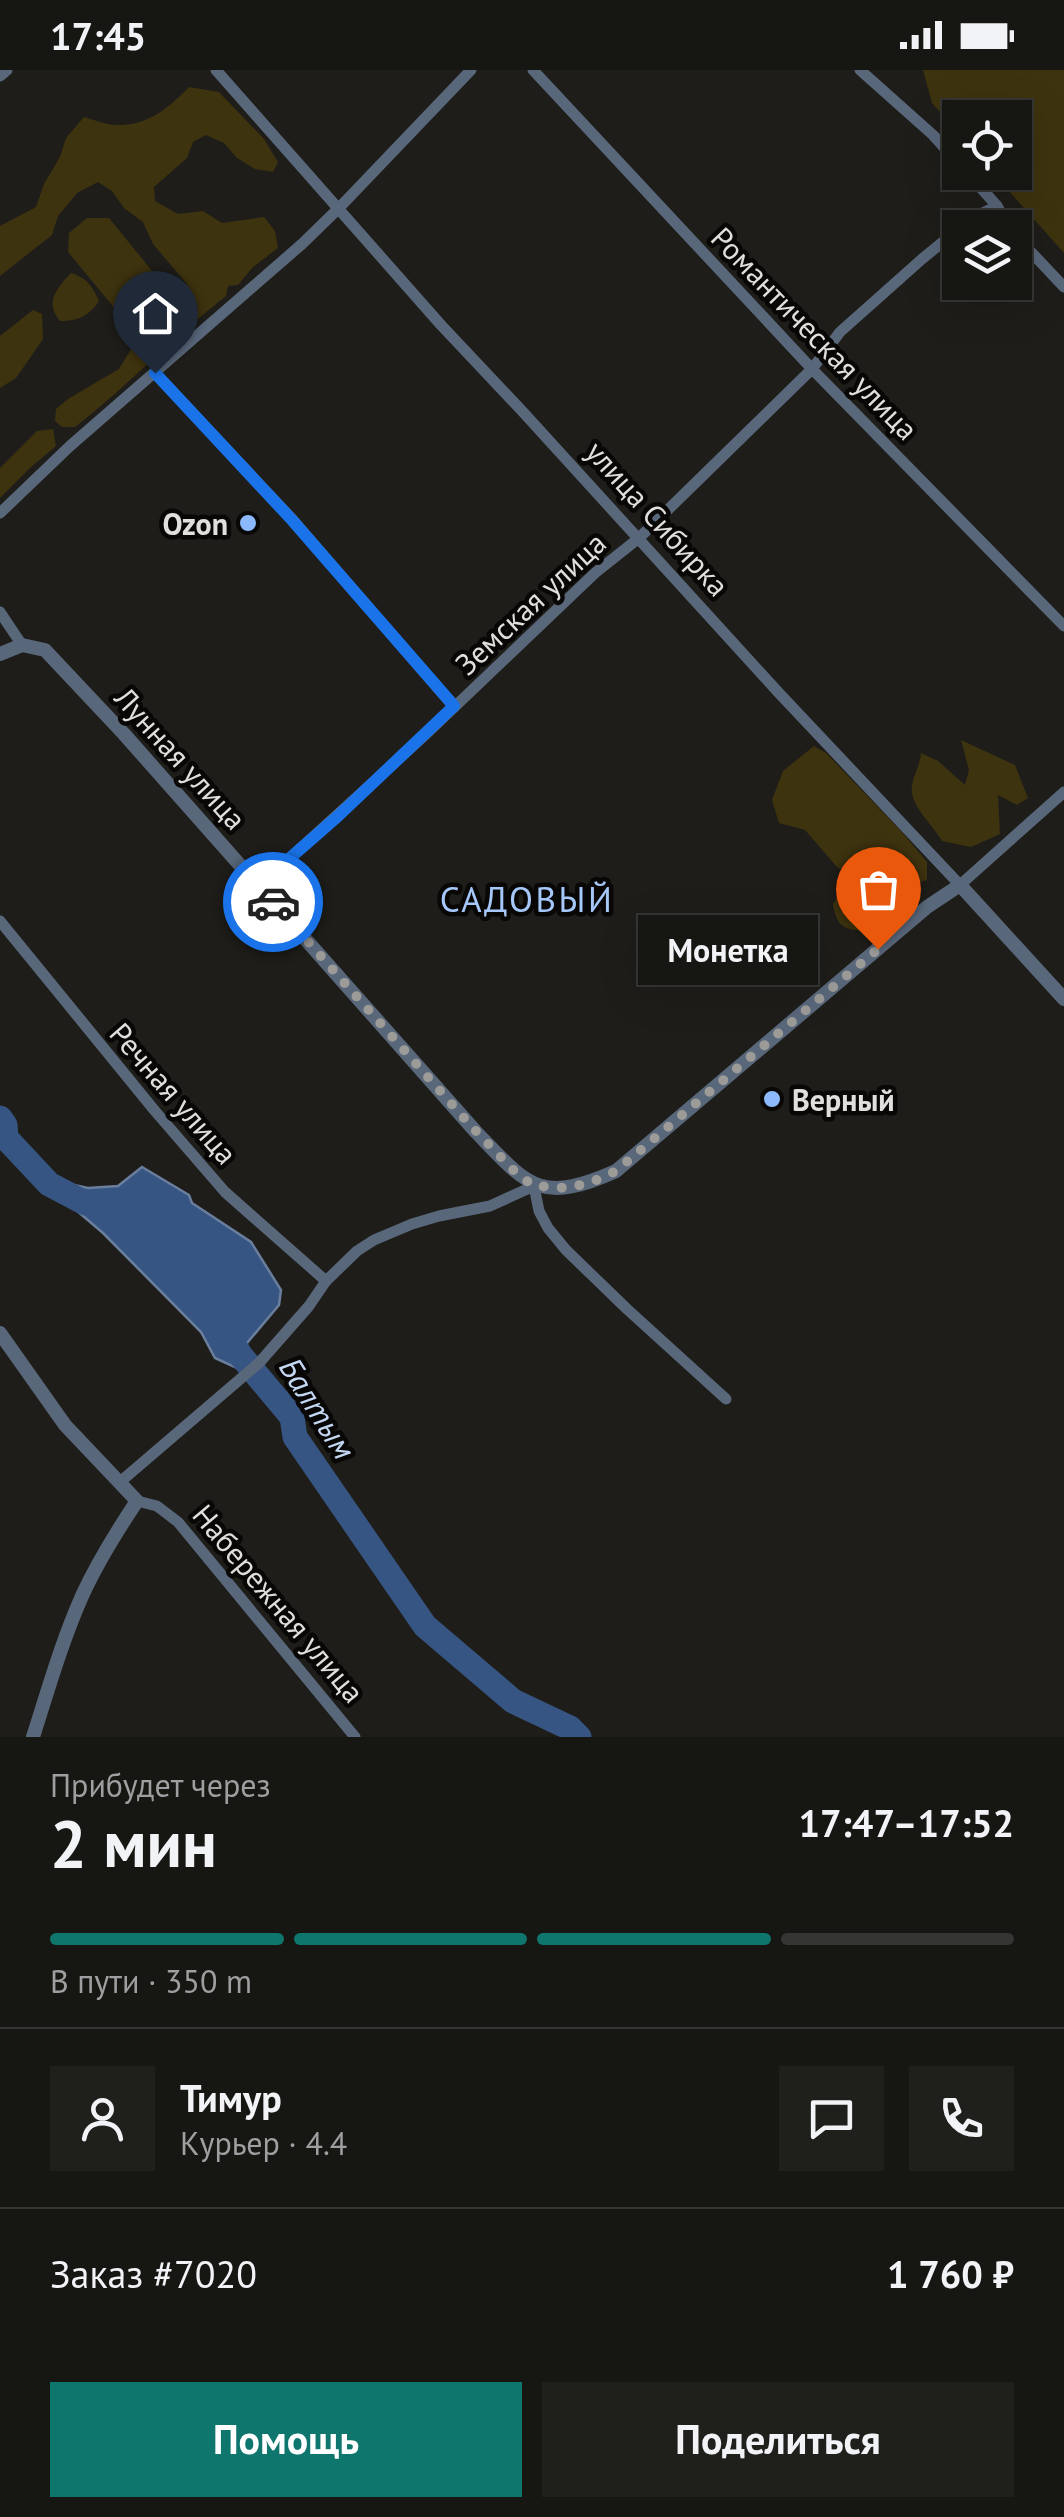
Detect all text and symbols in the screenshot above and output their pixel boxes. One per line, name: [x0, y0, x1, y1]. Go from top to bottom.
text: 17:45: [50, 11, 146, 60]
map controls: [942, 100, 1032, 300]
button: locate: [942, 100, 1032, 190]
button: layers: [942, 210, 1032, 300]
street label: Романтическая улица: [703, 218, 927, 448]
pin: [113, 271, 198, 374]
icon: home: [128, 286, 183, 341]
street label: улица Сибирка: [578, 432, 738, 604]
place label: Ozon: [162, 504, 228, 543]
marker: Ozon: [237, 512, 259, 534]
street label: Земская улица: [446, 523, 614, 683]
street label: Лунная улица: [106, 678, 255, 837]
pin: [836, 847, 921, 950]
courier: [223, 852, 323, 952]
icon: bag: [851, 862, 906, 917]
icon: car: [246, 875, 301, 930]
district label: САДОВЫЙ: [440, 876, 614, 922]
callout: Монетка: [638, 914, 818, 984]
text: Монетка: [667, 929, 789, 971]
street label: Речная улица: [102, 1014, 246, 1172]
place label: Верный: [792, 1080, 895, 1119]
marker: Верный: [761, 1088, 783, 1110]
water label: Балтым: [270, 1349, 366, 1467]
street label: Набережная улица: [185, 1496, 373, 1710]
text: Прибудет через: [50, 1764, 271, 1806]
text: 17:47–17:52: [799, 1798, 1014, 1847]
text: 2 мин: [50, 1801, 217, 1885]
text: В пути · 350 m: [50, 1960, 252, 2002]
button: person: [50, 2066, 155, 2171]
button: chat: [779, 2066, 884, 2171]
button: phone: [909, 2066, 1014, 2171]
text: Тимур: [180, 2073, 282, 2122]
text: Курьер · 4.4: [180, 2122, 347, 2164]
text: Заказ #7020: [50, 2249, 257, 2298]
text: 1 760 ₽: [887, 2249, 1014, 2298]
button: Помощь: [50, 2382, 522, 2497]
button: Поделиться: [542, 2382, 1014, 2497]

